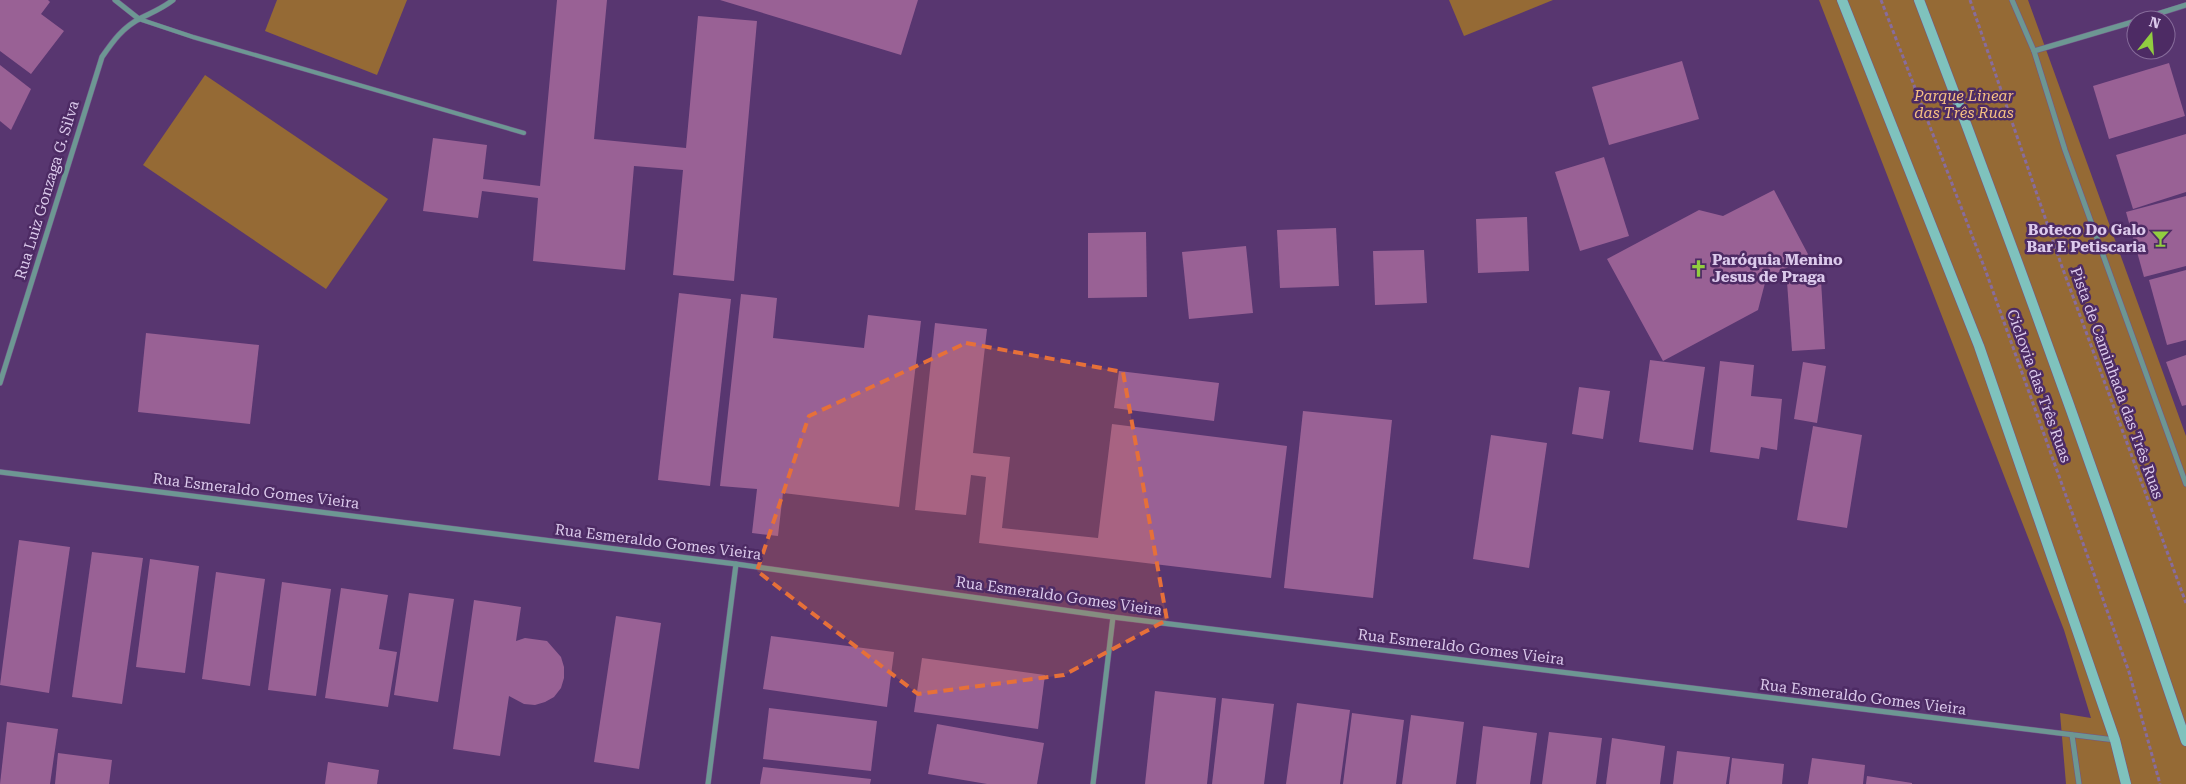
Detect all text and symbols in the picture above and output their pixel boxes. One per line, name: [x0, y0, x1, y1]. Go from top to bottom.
north arrow: [2126, 10, 2176, 60]
text: N: [2147, 13, 2163, 32]
park label: Parque Linear das Três Ruas: [1913, 87, 2015, 122]
street label: Rua Luiz Gonzaga G. Silva: [11, 98, 83, 282]
place label: Boteco Do Galo Bar E Petiscaria: [2027, 221, 2146, 256]
bar icon: Boteco Do Galo Bar E Petiscaria: [2150, 229, 2170, 249]
place label: Paróquia Menino Jesus de Praga: [1712, 251, 1843, 286]
church icon: Paróquia Menino Jesus de Praga: [1688, 259, 1708, 279]
street label: Pista de Caminhada das Três Ruas: [2067, 265, 2167, 501]
street label: Ciclovia das Três Ruas: [2003, 307, 2075, 465]
street label: Rua Esmeraldo Gomes Vieira: [152, 469, 360, 513]
street label: Rua Esmeraldo Gomes Vieira: [554, 520, 762, 564]
street label: Rua Esmeraldo Gomes Vieira: [955, 573, 1163, 619]
street label: Rua Esmeraldo Gomes Vieira: [1357, 625, 1565, 669]
street label: Rua Esmeraldo Gomes Vieira: [1759, 675, 1967, 719]

